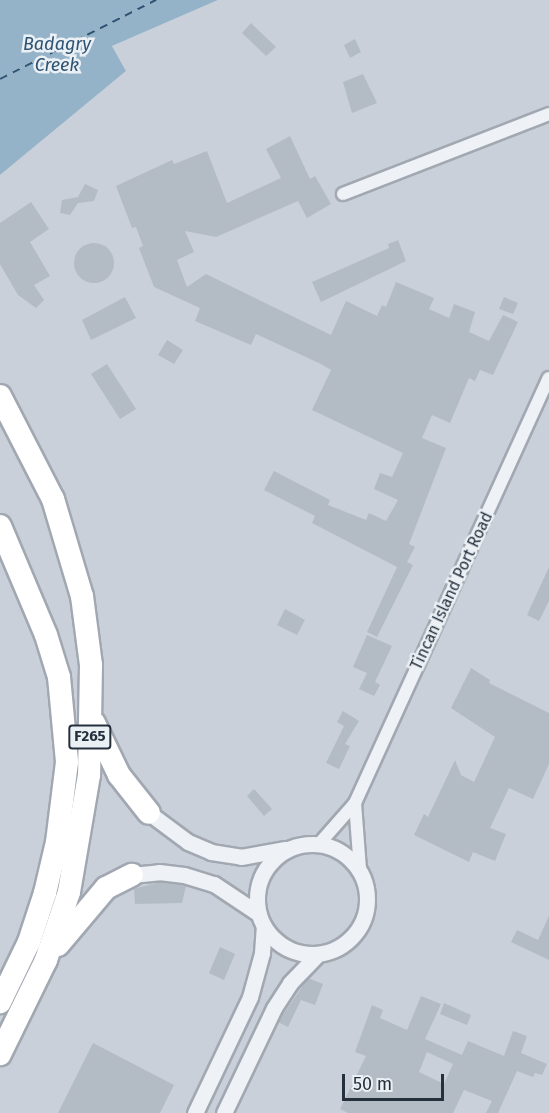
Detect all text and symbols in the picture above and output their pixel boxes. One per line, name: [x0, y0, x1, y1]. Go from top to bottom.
water label: Badagry Creek: [23, 34, 91, 76]
street label: Tincan Island Port Road: [407, 509, 497, 673]
road number: F265: [68, 725, 112, 749]
scale bar: [345, 1062, 447, 1100]
text: 50 m: [353, 1073, 392, 1095]

